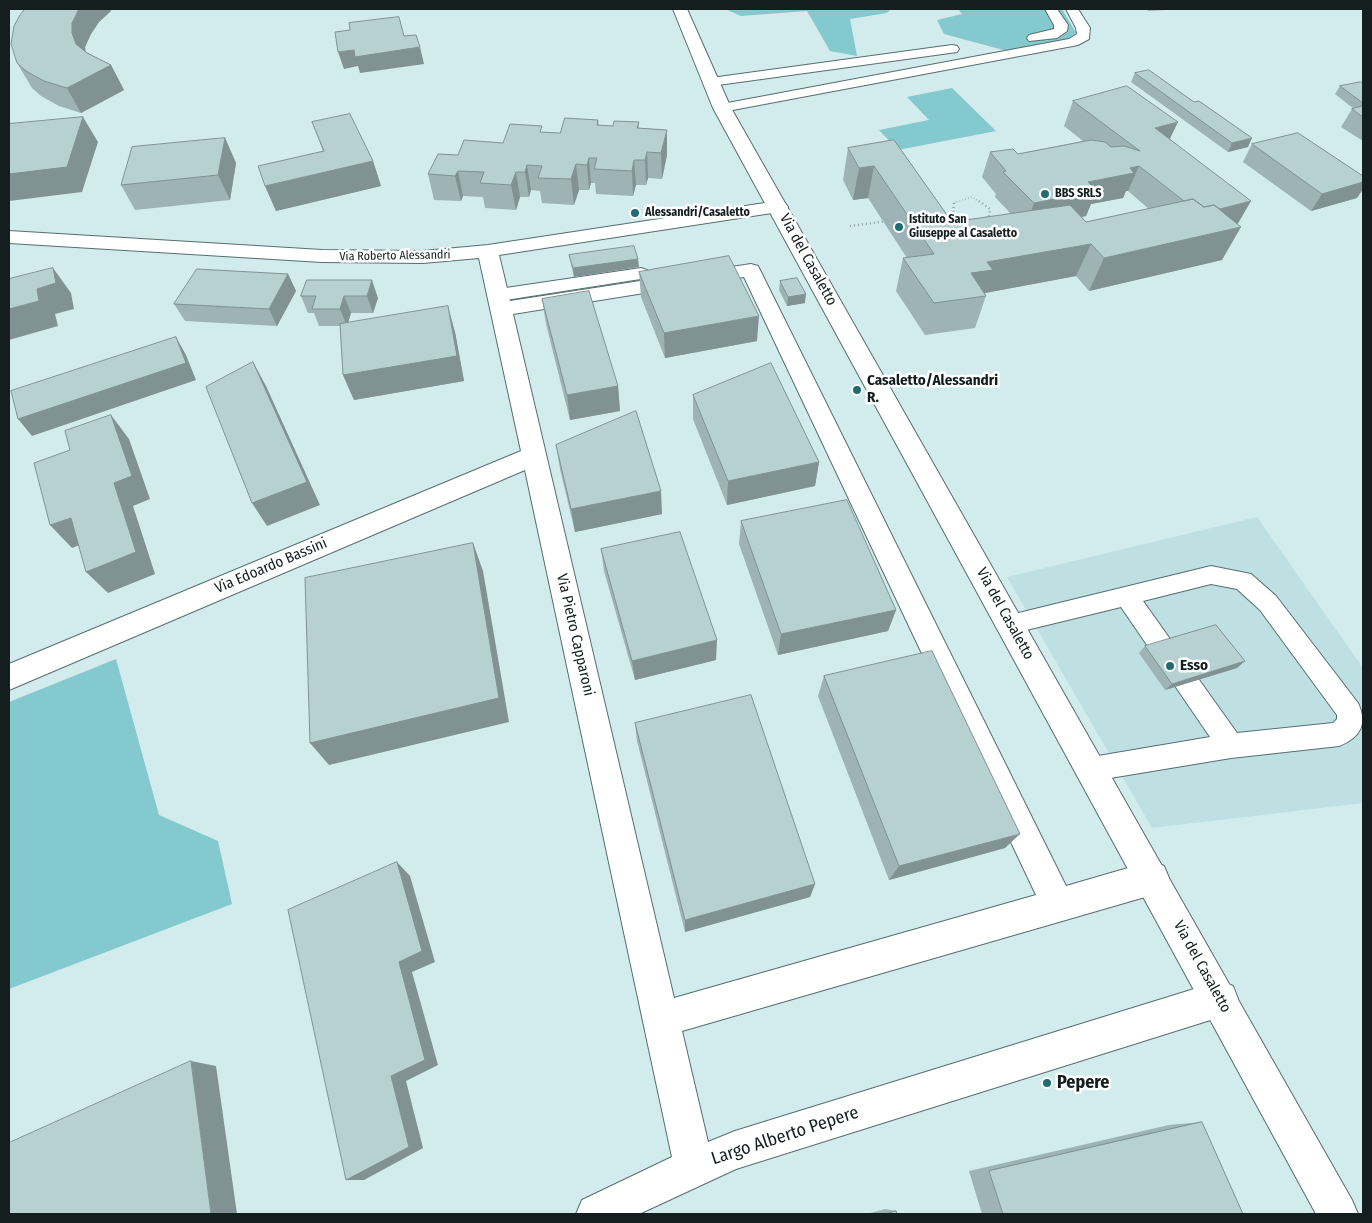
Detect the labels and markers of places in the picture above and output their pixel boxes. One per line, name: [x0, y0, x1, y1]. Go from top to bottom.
place label: BBS SRLS: [1055, 187, 1102, 201]
marker: BBS SRLS: [1039, 188, 1051, 200]
place label: Alessandri/Casaletto: [645, 206, 750, 220]
marker: Alessandri/Casaletto: [629, 207, 641, 219]
place label: Istituto San Giuseppe al Casaletto: [909, 213, 1017, 241]
marker: Istituto San Giuseppe al Casaletto: [893, 221, 905, 233]
place label: Casaletto/Alessandri R.: [867, 372, 998, 407]
marker: Casaletto/Alessandri R.: [851, 384, 863, 396]
place label: Esso: [1180, 657, 1208, 675]
marker: Esso: [1164, 660, 1176, 672]
place label: Pepere: [1057, 1072, 1109, 1094]
marker: Pepere: [1041, 1077, 1053, 1089]

